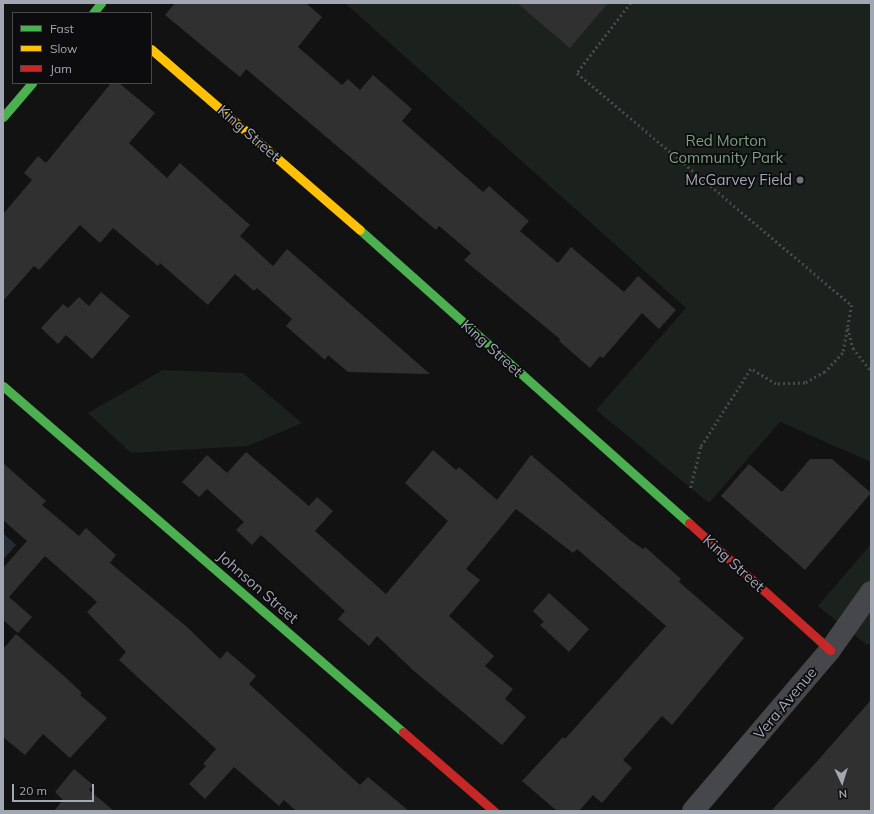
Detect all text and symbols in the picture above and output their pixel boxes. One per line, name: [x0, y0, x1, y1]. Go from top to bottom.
legend: [12, 12, 152, 84]
text: Fast: [50, 21, 74, 36]
text: Slow: [50, 41, 78, 56]
text: Jam: [50, 61, 72, 76]
street label: King Street: [214, 101, 284, 165]
park label: Red Morton Community Park: [669, 131, 783, 166]
place label: McGarvey Field: [685, 171, 792, 189]
marker: McGarvey Field: [795, 175, 805, 185]
street label: King Street: [458, 316, 526, 380]
street label: King Street: [700, 531, 768, 595]
street label: Johnson Street: [214, 547, 302, 627]
street label: Vera Avenue: [750, 663, 820, 743]
north arrow: [822, 762, 862, 802]
scale bar: [14, 776, 96, 802]
text: 20 m: [19, 783, 47, 798]
text: N: [838, 787, 847, 801]

